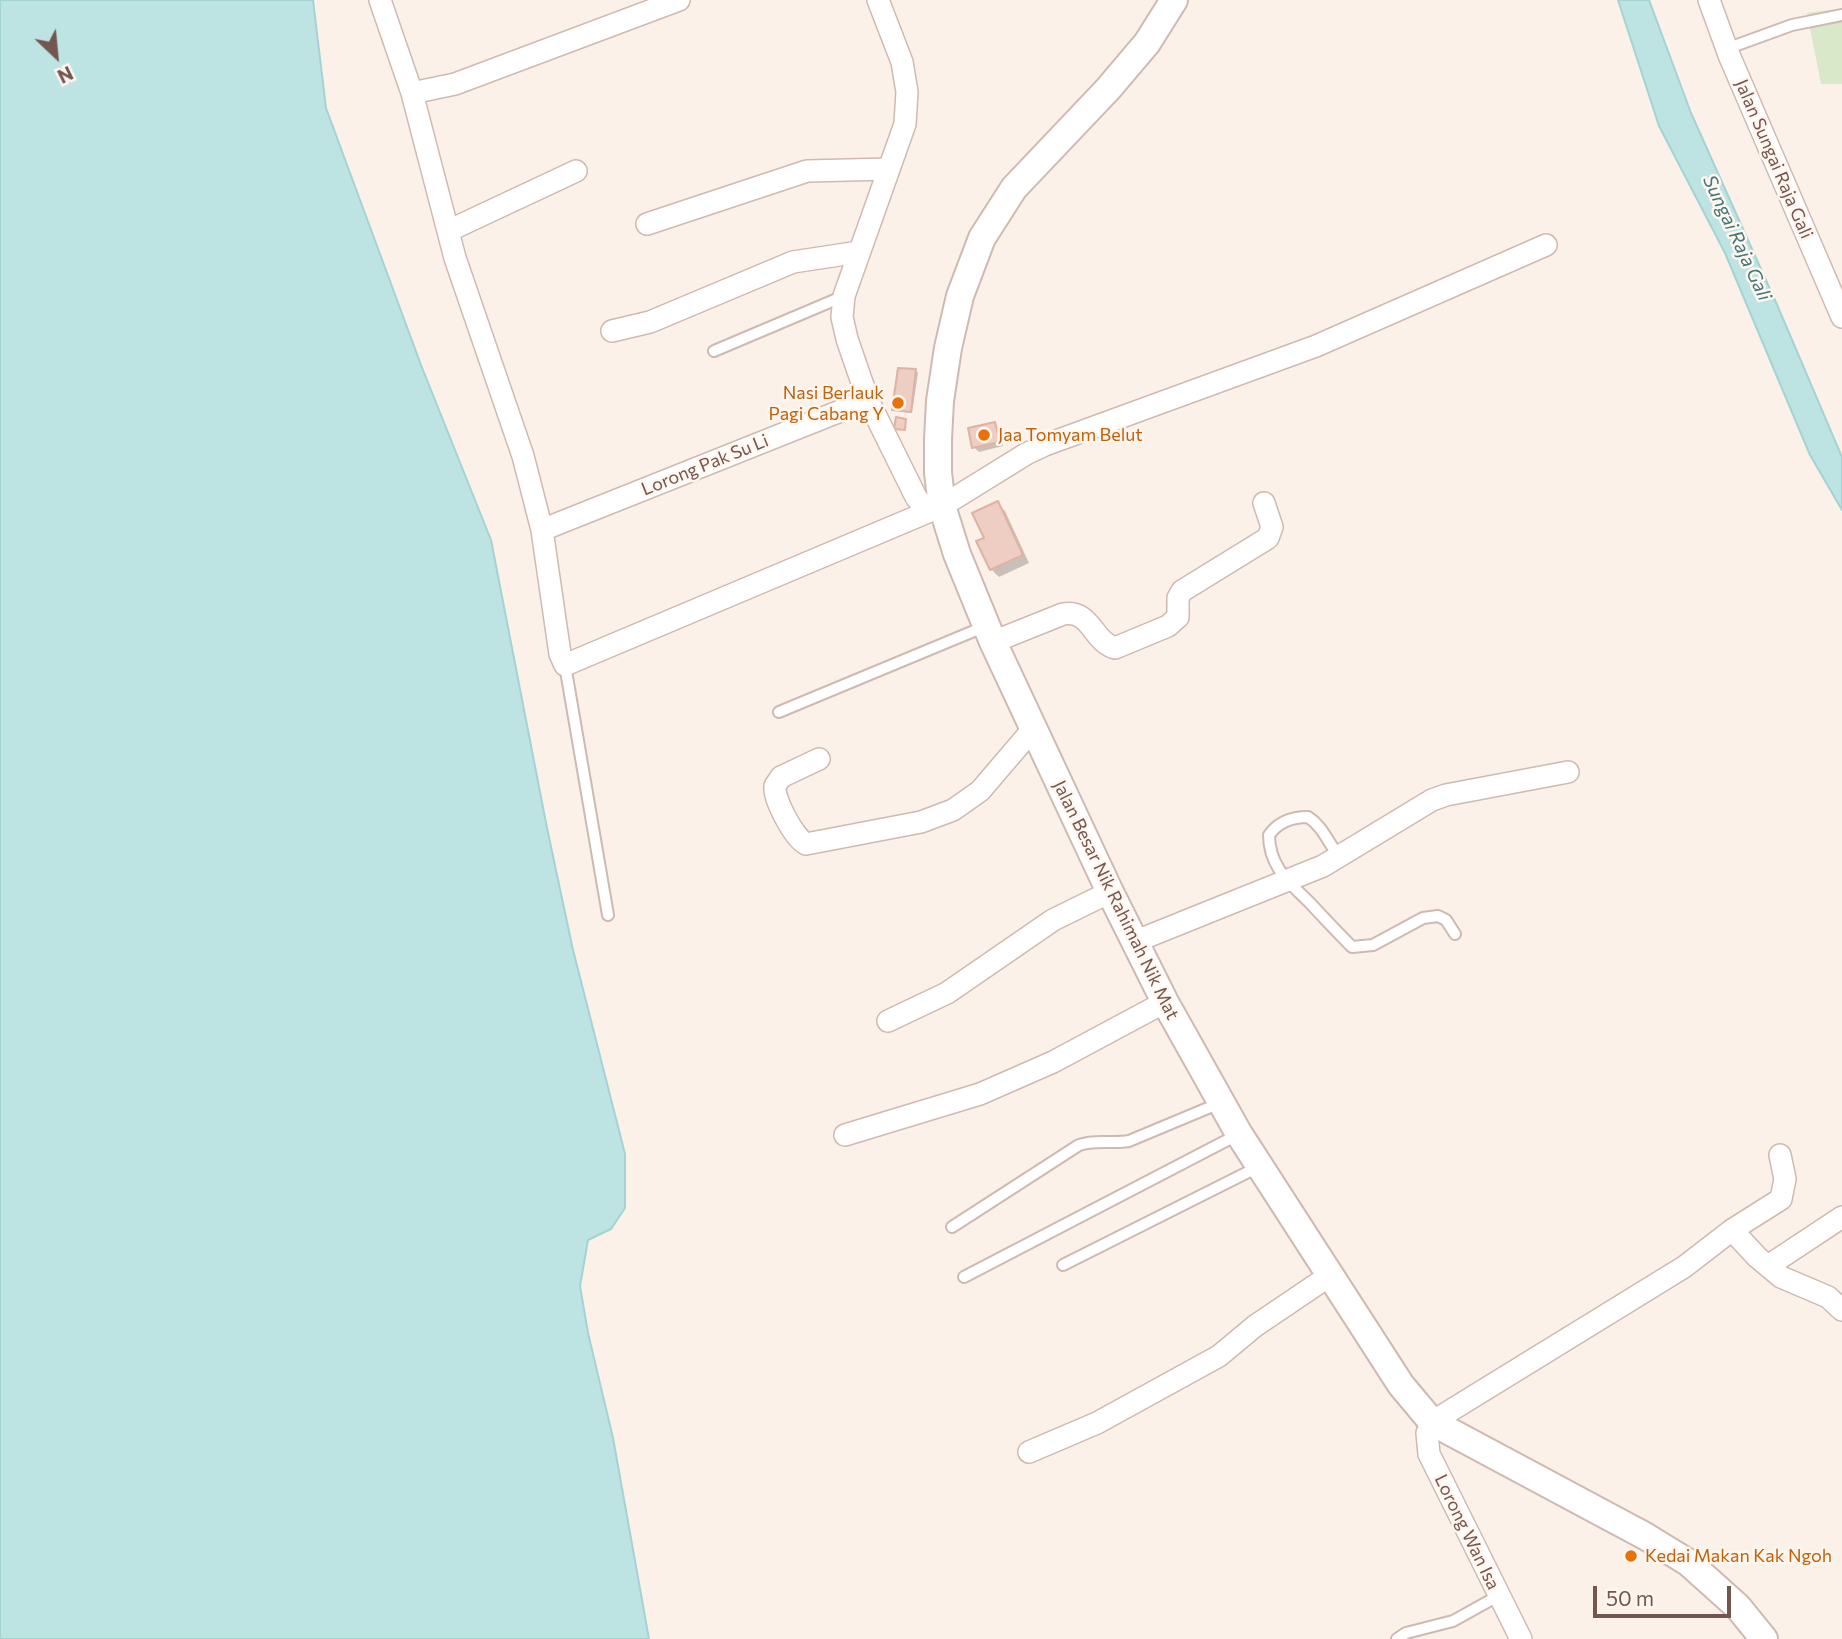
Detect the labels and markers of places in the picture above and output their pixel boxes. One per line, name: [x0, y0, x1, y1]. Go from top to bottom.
place label: Nasi Berlauk Pagi Cabang Y: [768, 382, 884, 424]
marker: Nasi Berlauk Pagi Cabang Y: [890, 395, 906, 411]
place label: Jaa Tomyam Belut: [998, 424, 1143, 446]
marker: Jaa Tomyam Belut: [976, 427, 992, 443]
place label: Kedai Makan Kak Ngoh: [1645, 1545, 1832, 1567]
marker: Kedai Makan Kak Ngoh: [1623, 1548, 1639, 1564]

